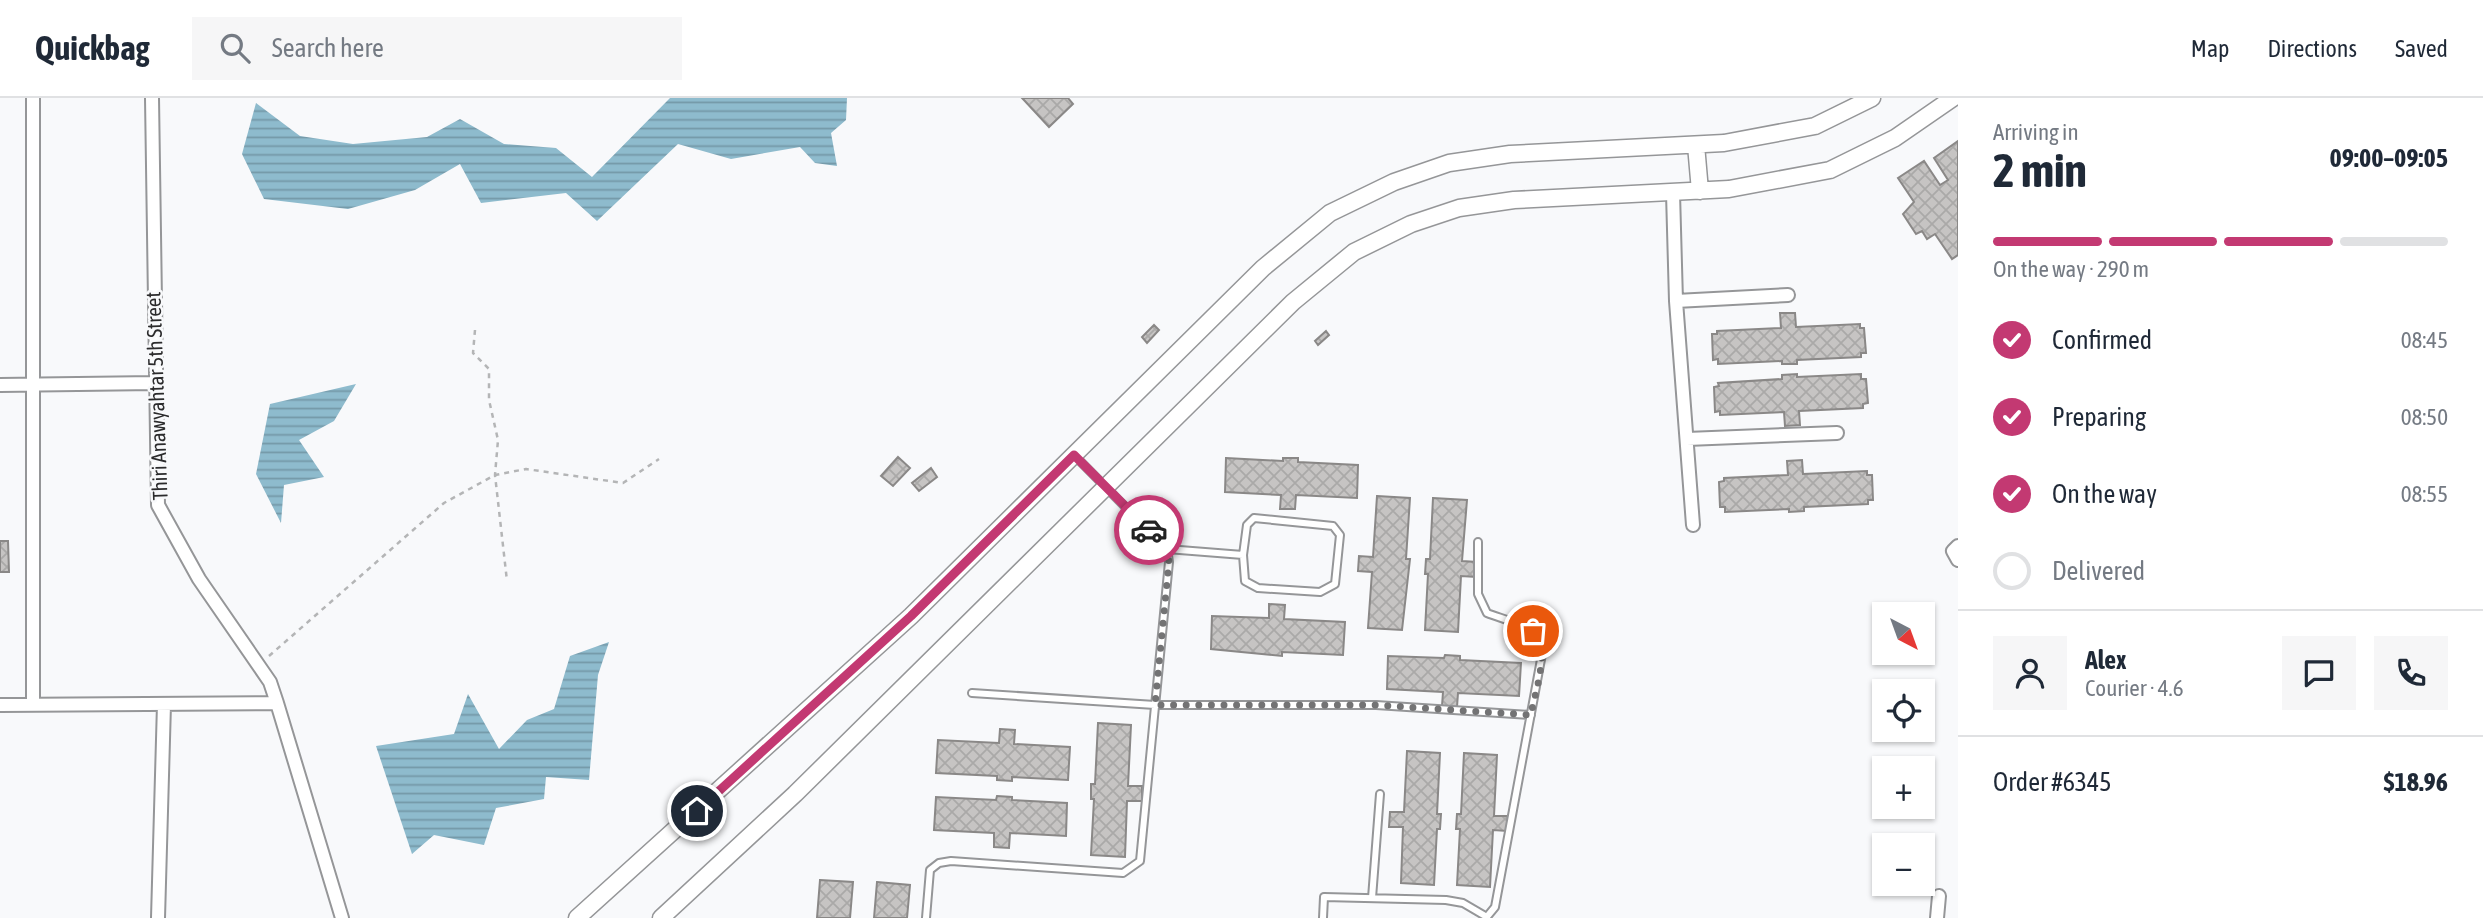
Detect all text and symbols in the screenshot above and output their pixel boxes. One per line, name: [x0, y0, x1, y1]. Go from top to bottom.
search box: [192, 17, 682, 80]
text: Quickbag: [35, 29, 150, 67]
icon: search: [216, 29, 254, 67]
text: Search here: [272, 33, 384, 63]
text: Map: [2191, 35, 2229, 62]
text: Directions: [2267, 35, 2357, 62]
text: Saved: [2395, 35, 2448, 62]
text: Arriving in: [1993, 119, 2079, 145]
text: 09:00–09:05: [2330, 143, 2448, 173]
text: 2 min: [1993, 144, 2087, 197]
text: On the way · 290 m: [1993, 256, 2149, 282]
street label: Thiri Anawyahtar 5th Street: [140, 291, 172, 501]
icon: check: [1993, 321, 2031, 359]
text: Confirmed: [2052, 325, 2152, 355]
text: 08:45: [2401, 327, 2448, 353]
icon: check: [1993, 398, 2031, 436]
text: Preparing: [2052, 402, 2146, 432]
text: 08:50: [2401, 404, 2448, 430]
icon: check: [1993, 475, 2031, 513]
text: On the way: [2052, 479, 2157, 509]
text: 08:55: [2401, 481, 2448, 507]
courier: [1114, 495, 1184, 565]
icon: car: [1130, 511, 1168, 549]
text: Delivered: [2052, 556, 2145, 586]
pin: [1503, 601, 1563, 661]
north arrow: [1872, 602, 1936, 665]
map controls: [1872, 602, 1935, 896]
icon: bag: [1514, 612, 1552, 650]
button: person: [1993, 636, 2067, 710]
button: chat: [2282, 636, 2356, 710]
button: phone: [2374, 636, 2448, 710]
text: Alex: [2085, 645, 2126, 675]
text: Courier · 4.6: [2085, 675, 2184, 701]
button: locate: [1872, 679, 1935, 742]
button: +: [1872, 756, 1935, 819]
text: Order #6345: [1993, 767, 2112, 797]
text: $18.96: [2384, 767, 2448, 797]
pin: [667, 781, 727, 841]
icon: home: [678, 792, 716, 830]
button: −: [1872, 833, 1935, 896]

